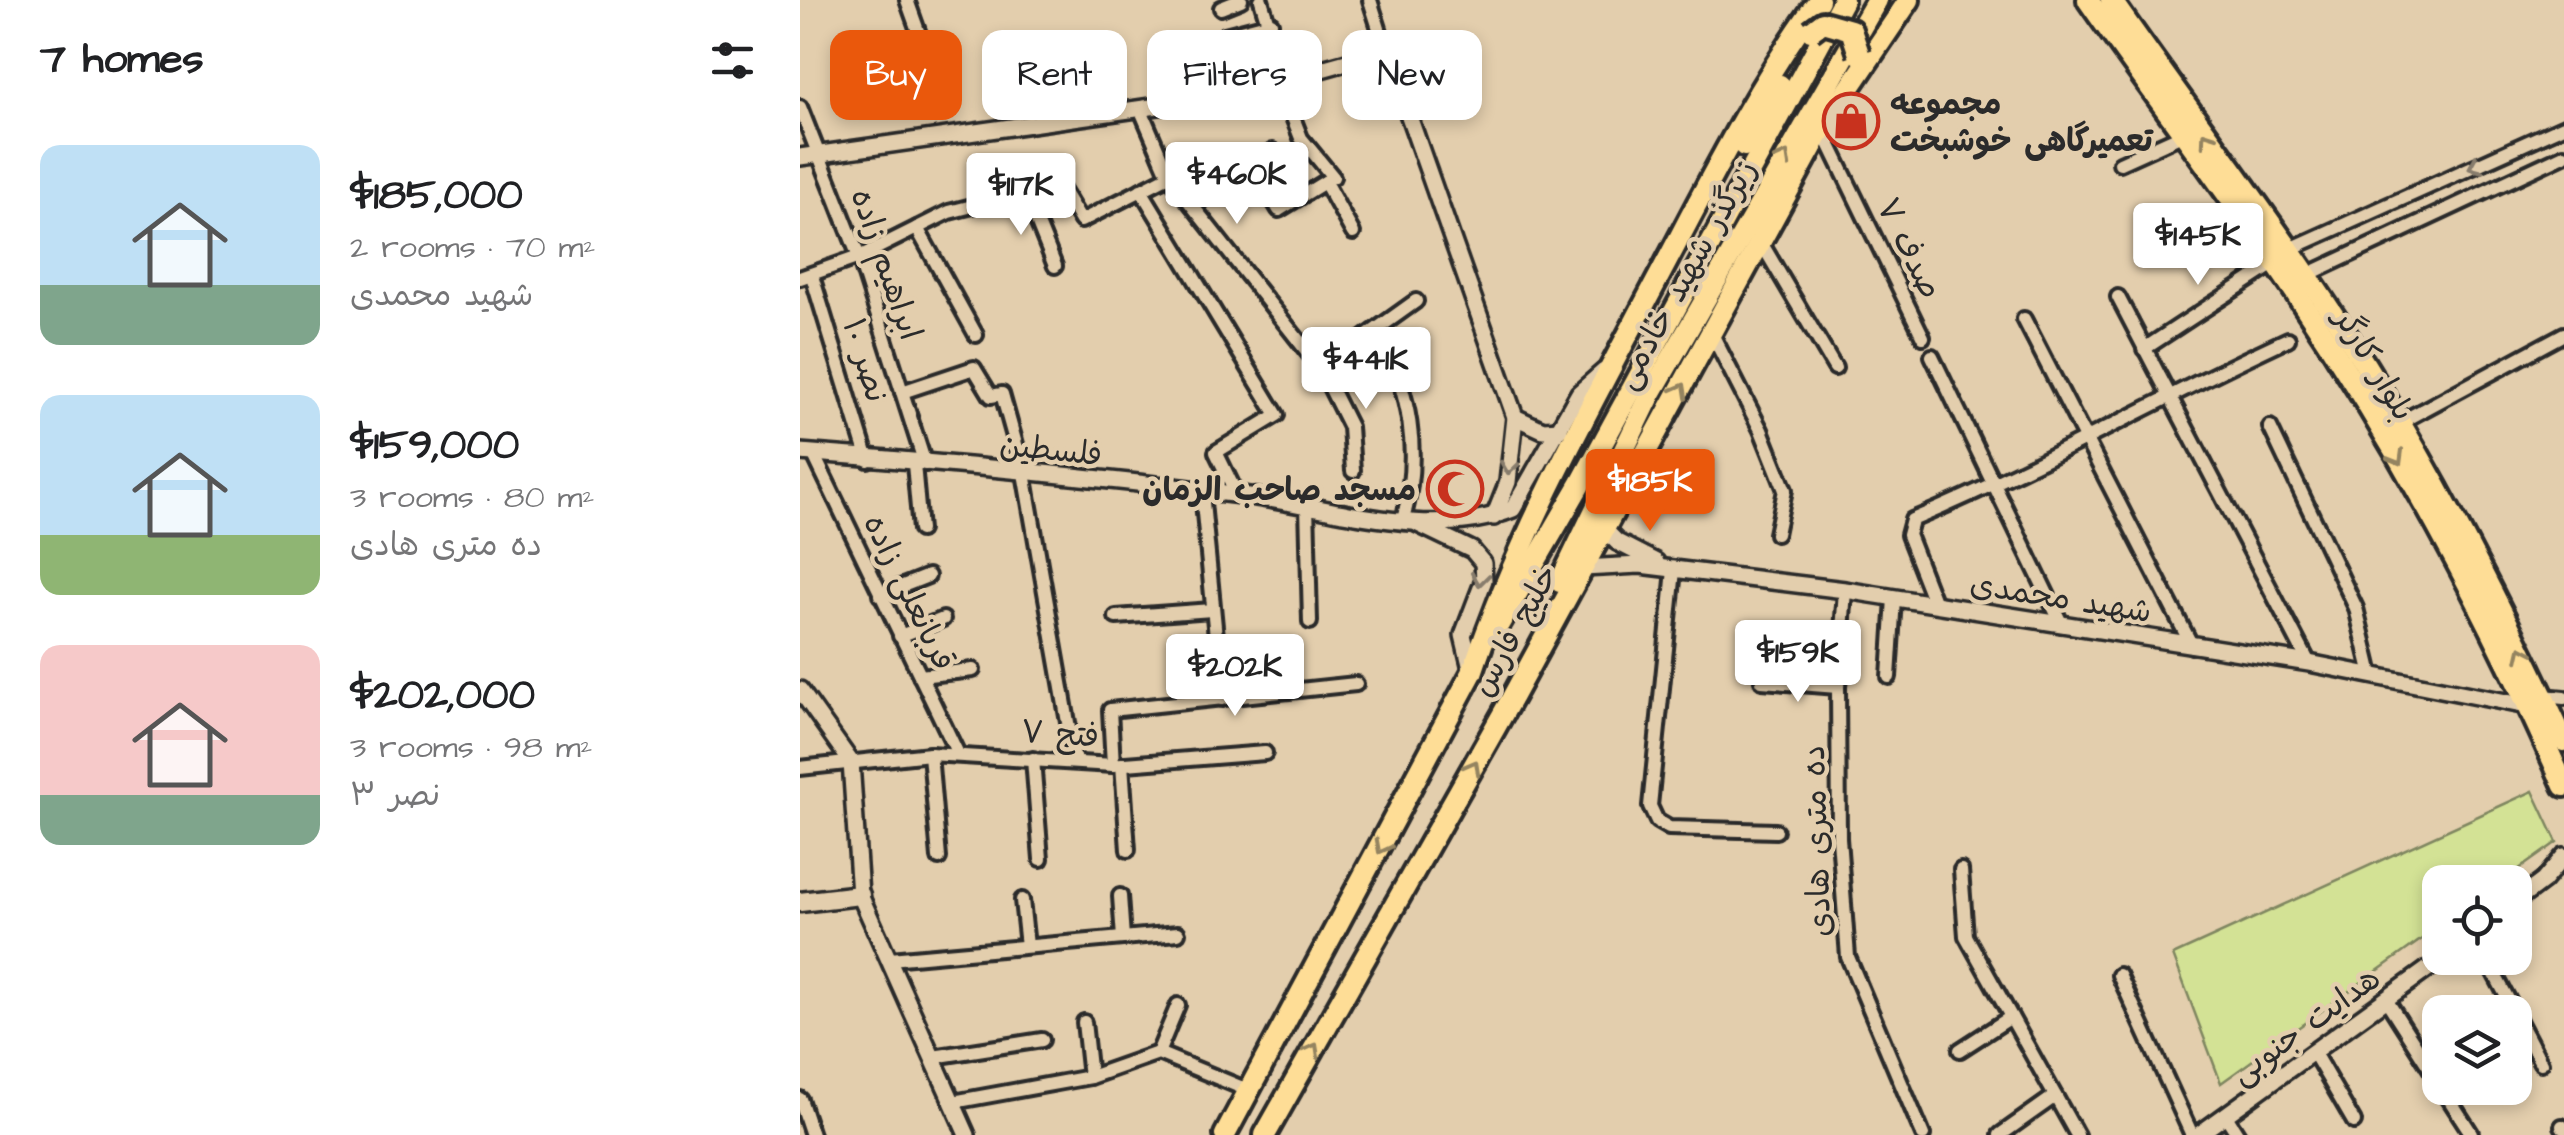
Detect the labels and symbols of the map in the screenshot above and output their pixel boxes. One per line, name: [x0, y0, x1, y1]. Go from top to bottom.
place label: مجموعه تعمیرگاهی خوشبخت: [1890, 82, 2154, 164]
shop icon: مجموعه تعمیرگاهی خوشبخت: [1821, 91, 1881, 151]
one-way arrow: [2201, 131, 2219, 149]
pin: $460K: [1167, 142, 1307, 227]
one-way arrow: [1771, 151, 1791, 169]
street label: زیرگذر شهید خادمی: [1604, 152, 1768, 398]
pin: $117K: [951, 153, 1091, 238]
one-way arrow: [2467, 154, 2485, 174]
street label: ابراهیم زاده: [839, 183, 932, 346]
street label: صدف ۷: [1865, 191, 1952, 307]
pin: $145K: [2128, 203, 2268, 288]
street label: بلوار کارگر: [2321, 297, 2425, 430]
street label: نصر ۱۰: [831, 313, 899, 408]
pin: $441K: [1296, 327, 1436, 412]
one-way arrow: [1668, 383, 1688, 401]
street label: فلسطین: [997, 423, 1104, 478]
one-way arrow: [2384, 447, 2404, 465]
pin: $185K: [1580, 449, 1720, 534]
mosque icon: مسجد صاحب الزمان: [1425, 459, 1485, 519]
one-way arrow: [1499, 460, 1520, 476]
place label: مسجد صاحب الزمان: [1142, 468, 1416, 513]
street label: قربانعلی زاده: [851, 507, 966, 678]
street label: خلیج فارس: [1461, 557, 1570, 705]
street label: شهید محمدی: [1967, 562, 2155, 635]
one-way arrow: [1470, 570, 1491, 587]
pin: $159K: [1728, 620, 1868, 705]
pin: $202K: [1165, 634, 1305, 719]
one-way arrow: [2515, 645, 2535, 663]
street label: فتح ۷: [1019, 709, 1100, 760]
street label: ده متری هادی: [1792, 744, 1843, 938]
one-way arrow: [1460, 760, 1480, 778]
one-way arrow: [1375, 836, 1395, 854]
street label: هدایت جنوبی: [2222, 956, 2390, 1096]
one-way arrow: [1301, 1043, 1321, 1061]

